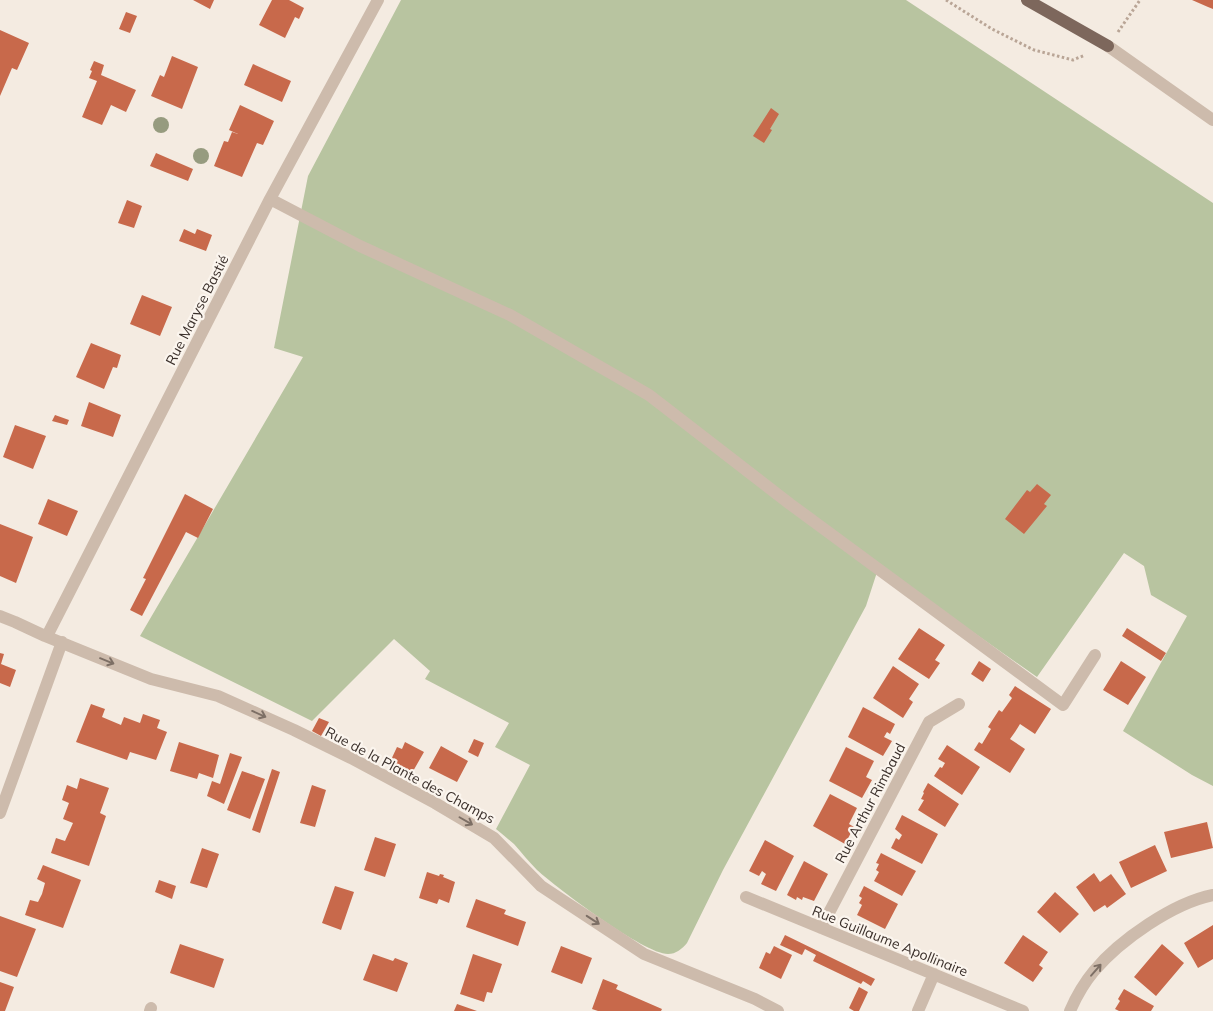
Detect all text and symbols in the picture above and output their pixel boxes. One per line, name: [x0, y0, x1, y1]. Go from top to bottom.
street label: Rue Maryse Bastié: [161, 252, 233, 368]
one-way arrow: [99, 657, 114, 666]
one-way arrow: [251, 710, 266, 720]
street label: Rue de la Plante des Champs: [322, 723, 498, 827]
street label: Rue Arthur Rimbaud: [831, 740, 909, 866]
one-way arrow: [458, 817, 472, 827]
street label: Rue Guillaume Apollinaire: [809, 901, 971, 981]
one-way arrow: [586, 915, 600, 925]
one-way arrow: [1090, 964, 1101, 977]

